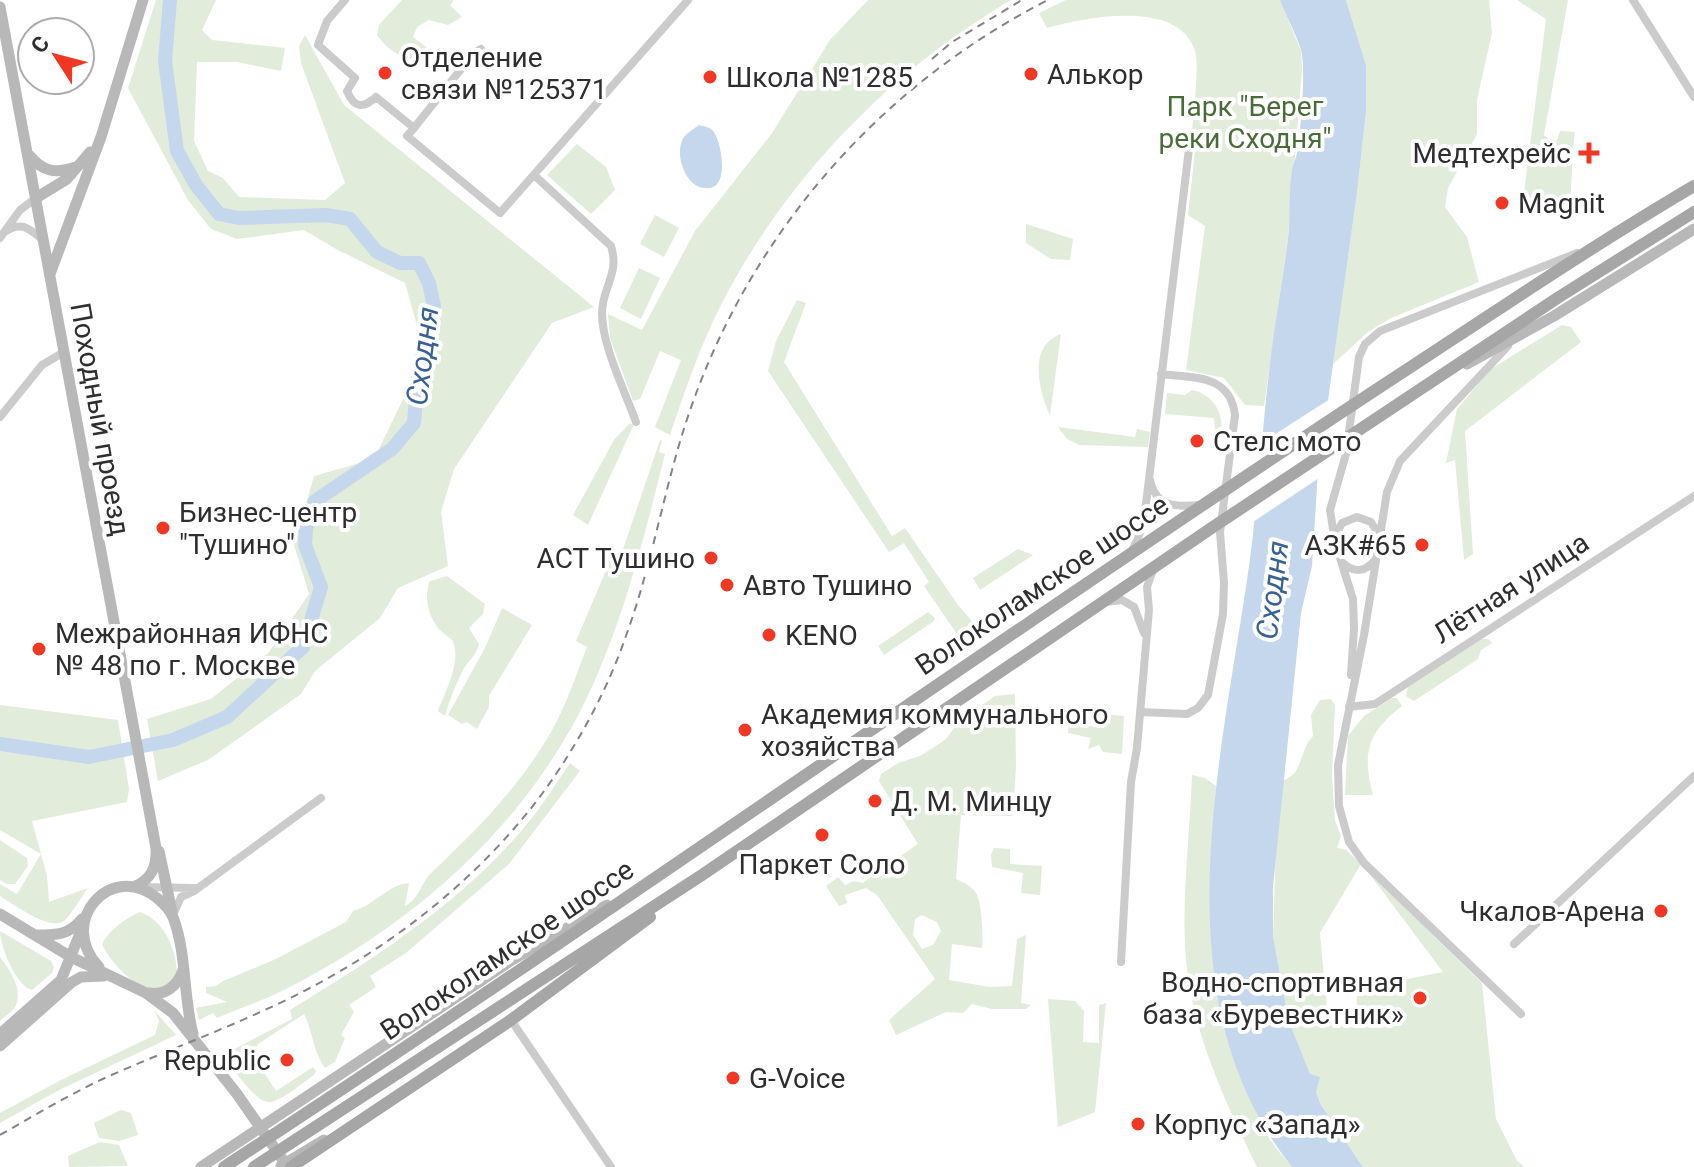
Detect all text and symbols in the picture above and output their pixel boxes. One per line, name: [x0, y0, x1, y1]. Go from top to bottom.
north arrow: [16, 16, 96, 96]
text: С: [26, 31, 55, 58]
place label: Отделение связи №125371: [401, 41, 608, 106]
place label: Алькор: [1047, 58, 1143, 91]
place label: Школа №1285: [726, 61, 913, 94]
marker: Отделение связи №125371: [376, 64, 394, 82]
marker: Алькор: [1022, 65, 1040, 83]
marker: Школа №1285: [701, 68, 719, 86]
park label: Парк "Берег реки Сходня": [1158, 90, 1332, 155]
place label: Медтехрейс: [1413, 137, 1571, 170]
marker: Медтехрейс: [1578, 142, 1600, 164]
place label: Magnit: [1518, 187, 1605, 220]
marker: Magnit: [1493, 194, 1511, 212]
street label: Походный проезд: [63, 300, 137, 538]
water label: Сходня: [399, 305, 445, 407]
place label: Стелс мото: [1213, 425, 1362, 458]
marker: Стелс мото: [1188, 432, 1206, 450]
street label: Волоколамское шоссе: [909, 488, 1175, 682]
place label: Бизнес-центр "Тушино": [179, 496, 357, 561]
marker: Бизнес-центр "Тушино": [154, 519, 172, 537]
street label: Лётная улица: [1427, 526, 1595, 650]
place label: АЗК#65: [1304, 529, 1406, 562]
marker: АЗК#65: [1413, 536, 1431, 554]
water label: Сходня: [1249, 539, 1295, 641]
place label: АСТ Тушино: [537, 542, 695, 575]
marker: АСТ Тушино: [702, 549, 720, 567]
place label: Авто Тушино: [743, 569, 912, 602]
marker: Авто Тушино: [718, 576, 736, 594]
place label: Межрайонная ИФНС № 48 по г. Москве: [55, 617, 328, 682]
place label: KENO: [785, 619, 858, 652]
marker: KENO: [760, 626, 778, 644]
marker: Межрайонная ИФНС № 48 по г. Москве: [30, 640, 48, 658]
place label: Академия коммунального хозяйства: [761, 698, 1109, 763]
marker: Академия коммунального хозяйства: [736, 721, 754, 739]
place label: Д. М. Минцу: [891, 785, 1052, 818]
marker: Д. М. Минцу: [866, 792, 884, 810]
marker: Паркет Соло: [813, 826, 831, 844]
place label: Паркет Соло: [738, 848, 906, 881]
street label: Волоколамское шоссе: [374, 853, 640, 1047]
place label: Чкалов-Арена: [1459, 895, 1645, 928]
marker: Чкалов-Арена: [1652, 902, 1670, 920]
place label: Водно-спортивная база «Буревестник»: [1143, 966, 1404, 1031]
marker: Водно-спортивная база «Буревестник»: [1411, 989, 1429, 1007]
place label: Republic: [164, 1044, 271, 1077]
marker: Republic: [278, 1051, 296, 1069]
place label: G-Voice: [749, 1062, 845, 1095]
marker: G-Voice: [724, 1069, 742, 1087]
place label: Корпус «Запад»: [1154, 1108, 1361, 1141]
marker: Корпус «Запад»: [1129, 1115, 1147, 1133]

